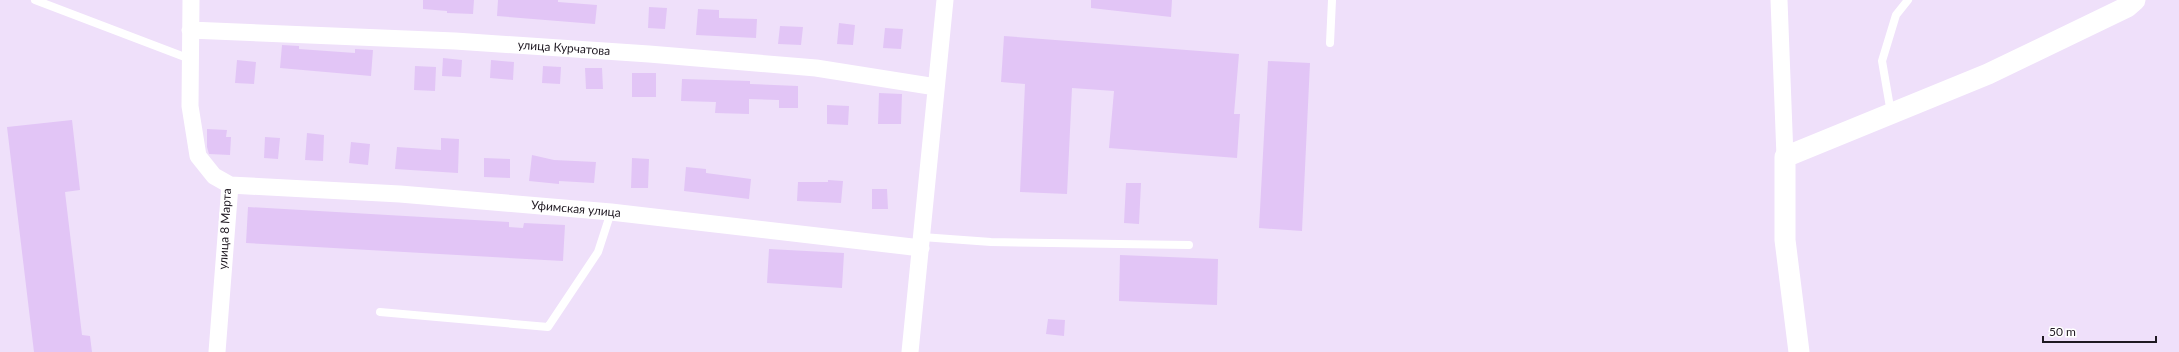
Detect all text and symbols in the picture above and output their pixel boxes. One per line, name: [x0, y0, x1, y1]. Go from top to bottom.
street label: улица Курчатова: [517, 37, 611, 58]
street label: улица 8 Марта: [215, 188, 234, 270]
street label: Уфимская улица: [531, 197, 622, 220]
scale bar: [2043, 318, 2156, 344]
text: 50 m: [2049, 324, 2076, 339]

